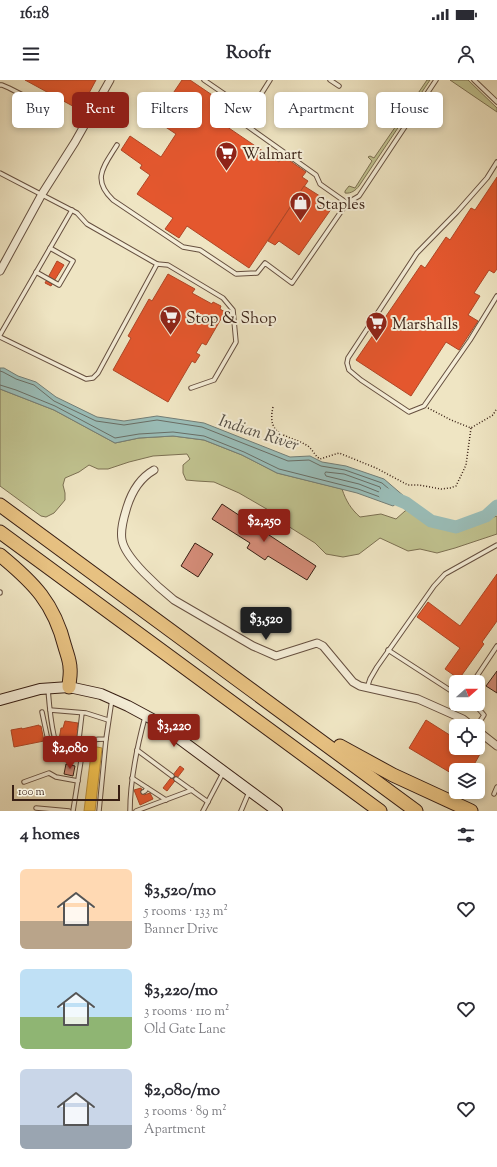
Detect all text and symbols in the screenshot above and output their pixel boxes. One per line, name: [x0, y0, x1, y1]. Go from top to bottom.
text: 16:18: [20, 4, 49, 25]
text: Roofr: [226, 41, 271, 67]
icon: menu: [20, 43, 42, 65]
icon: person: [455, 43, 477, 65]
chip: Buy: [12, 92, 64, 128]
chip: Rent: [72, 92, 129, 128]
chip: Filters: [137, 92, 202, 128]
chip: New: [210, 92, 266, 128]
chip: Apartment: [274, 92, 368, 128]
chip: House: [376, 92, 443, 128]
supermarket icon: Walmart: [213, 140, 239, 173]
place label: Walmart: [242, 144, 303, 167]
shop icon: Staples: [287, 190, 313, 223]
place label: Staples: [316, 194, 365, 217]
supermarket icon: Stop & Shop: [157, 304, 183, 337]
place label: Stop & Shop: [186, 308, 277, 331]
supermarket icon: Marshalls: [364, 310, 390, 343]
place label: Marshalls: [392, 314, 458, 337]
water label: Indian River: [215, 410, 302, 458]
pin: $2,250: [231, 509, 297, 543]
text: $2,250: [247, 513, 281, 531]
pin: $3,520: [233, 607, 299, 641]
text: $3,520: [249, 611, 283, 629]
north arrow: [449, 675, 485, 711]
map controls: [449, 675, 485, 799]
pin: $3,220: [141, 714, 207, 748]
text: $3,220: [157, 718, 191, 736]
button: locate: [449, 719, 485, 755]
pin: $2,080: [37, 736, 103, 770]
text: $2,080: [52, 740, 88, 758]
button: layers: [449, 763, 485, 799]
scale bar: [12, 783, 120, 802]
text: 100 m: [18, 784, 45, 800]
text: 4 homes: [20, 823, 80, 847]
icon: filters: [455, 824, 477, 846]
text: $3,520/mo: [144, 879, 216, 903]
icon: home: [52, 885, 100, 933]
icon: heart: [455, 898, 477, 920]
text: 5 rooms · 133 m²: [144, 903, 228, 921]
text: Banner Drive: [144, 921, 218, 939]
text: $3,220/mo: [144, 979, 218, 1003]
icon: home: [52, 985, 100, 1033]
icon: heart: [455, 998, 477, 1020]
text: 3 rooms · 110 m²: [144, 1003, 229, 1021]
text: Old Gate Lane: [144, 1021, 226, 1039]
text: $2,080/mo: [144, 1079, 220, 1103]
icon: home: [52, 1085, 100, 1133]
icon: heart: [455, 1098, 477, 1120]
text: 3 rooms · 89 m²: [144, 1103, 227, 1121]
text: Apartment: [144, 1121, 205, 1139]

